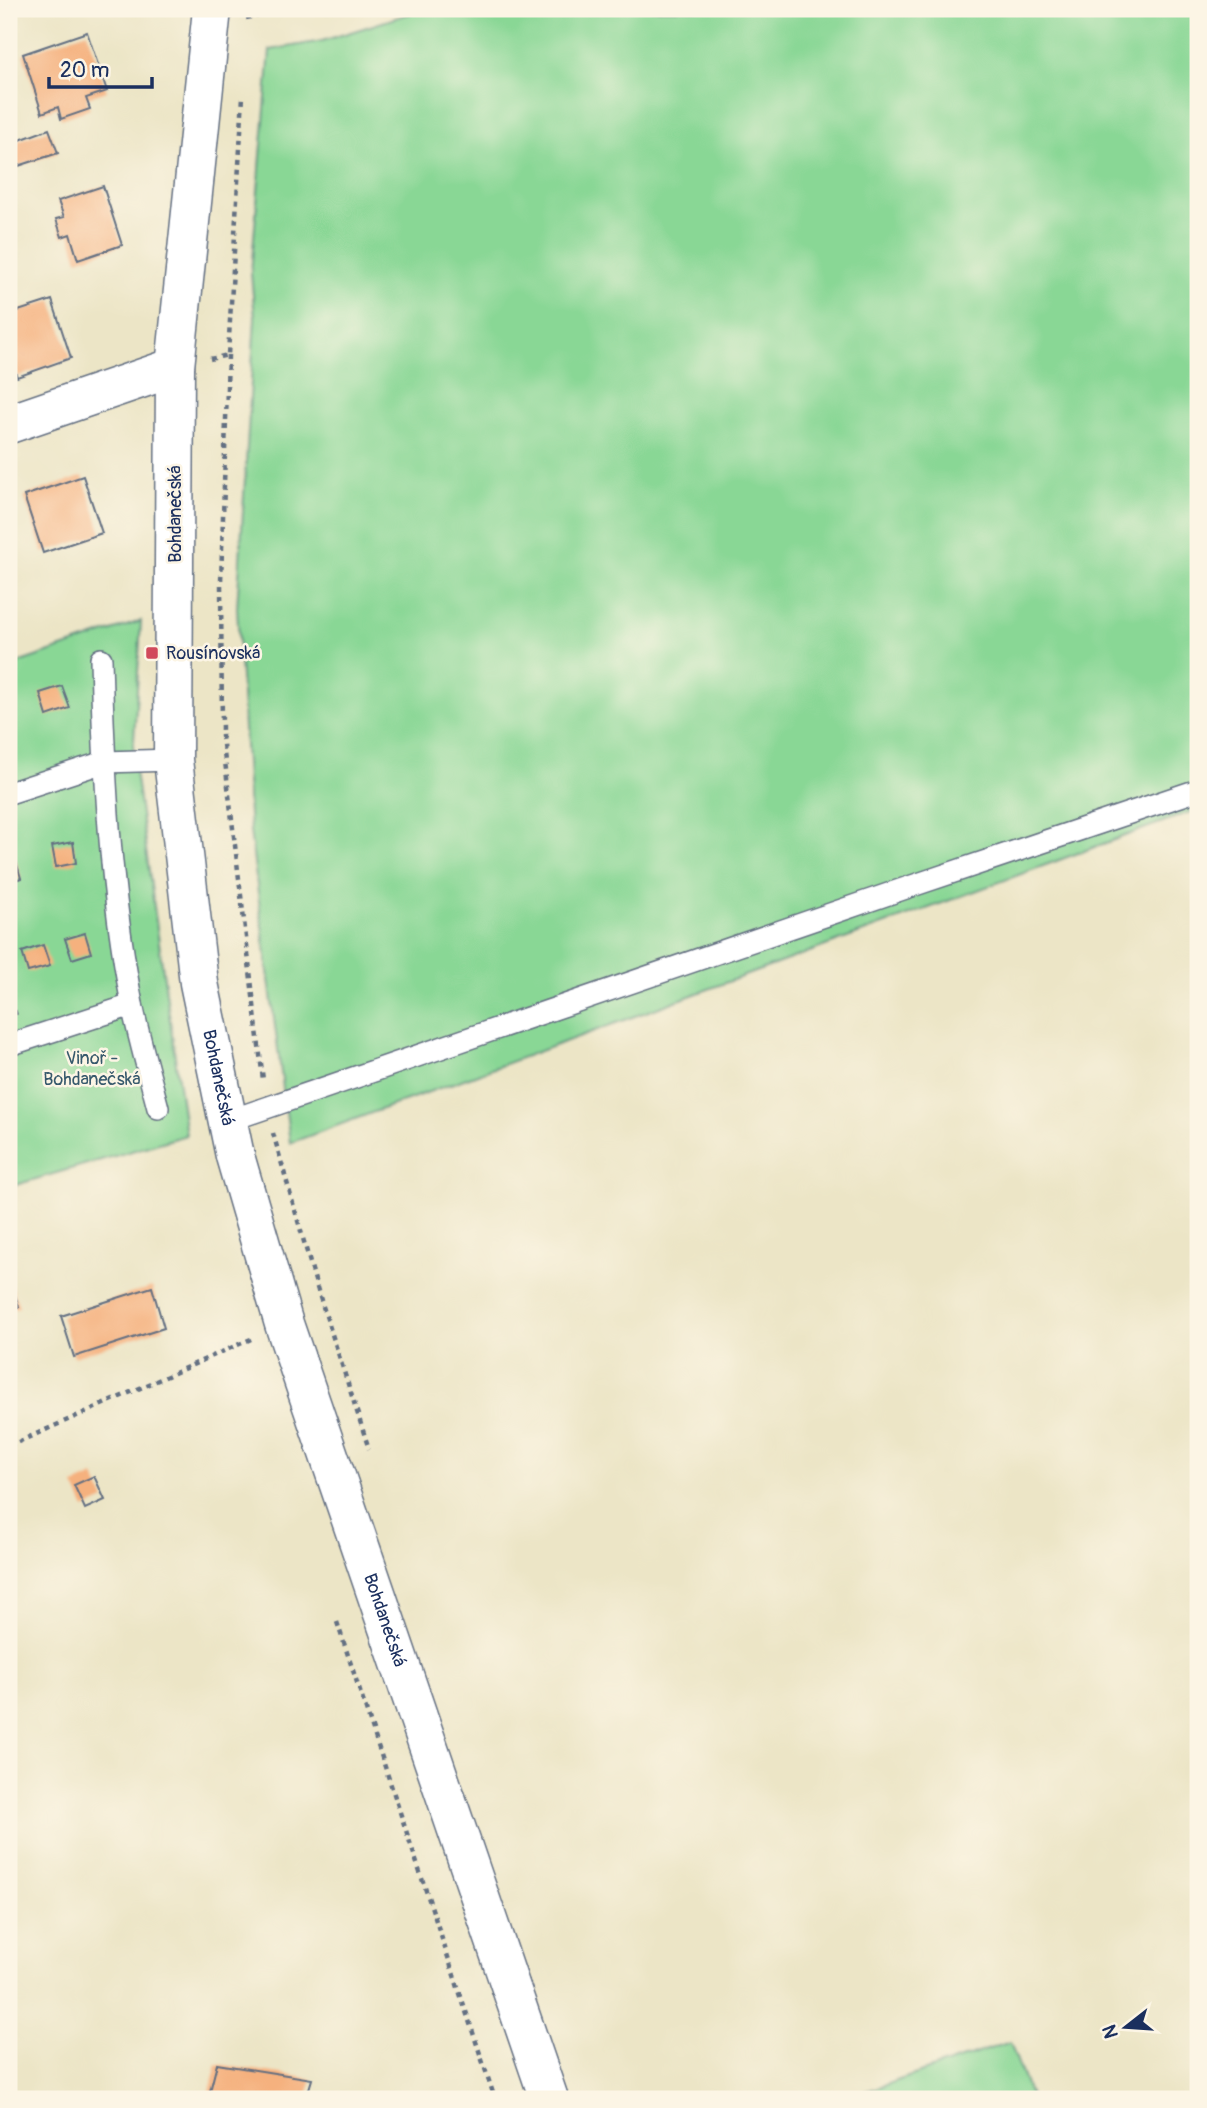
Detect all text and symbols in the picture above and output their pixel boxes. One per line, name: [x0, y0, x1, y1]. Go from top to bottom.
scale bar: [49, 46, 152, 90]
text: 20 m: [60, 57, 109, 84]
street label: Bohdanečská: [164, 465, 187, 563]
place label: Rousínovská: [166, 642, 261, 665]
marker: Rousínovská: [144, 645, 160, 661]
street label: Bohdanečská: [197, 1028, 240, 1128]
park label: Vinoř - Bohdanečská: [43, 1047, 141, 1091]
street label: Bohdanečská: [359, 1570, 412, 1670]
north arrow: [1092, 1993, 1162, 2062]
text: N: [1097, 2022, 1124, 2041]

